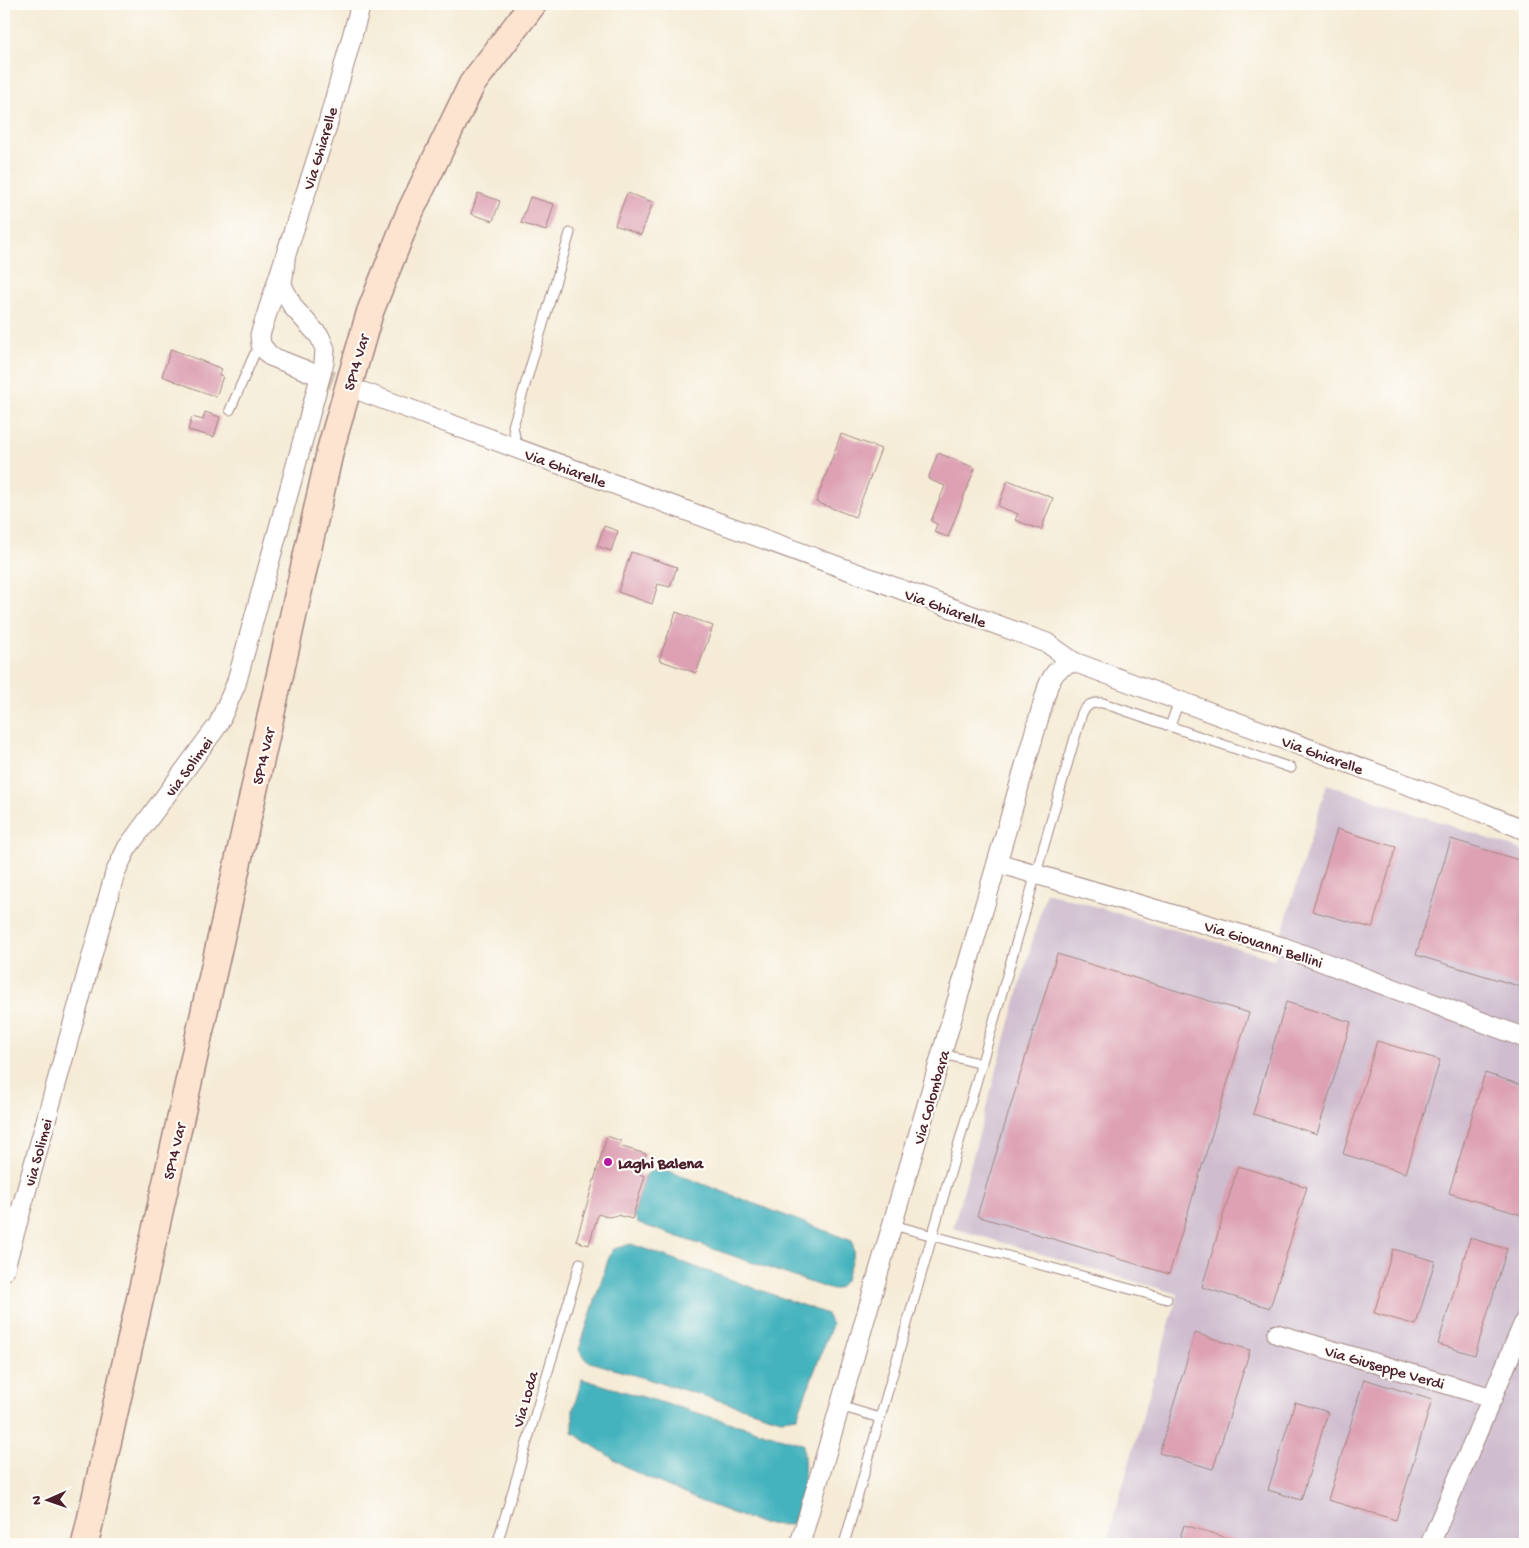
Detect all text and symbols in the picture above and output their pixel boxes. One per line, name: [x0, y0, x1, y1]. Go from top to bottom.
street label: Via Ghiarelle: [300, 105, 344, 194]
street label: SP14 Var: [341, 331, 376, 393]
street label: Via Ghiarelle: [521, 446, 609, 494]
street label: Via Ghiarelle: [901, 586, 989, 634]
street label: SP14 Var: [250, 725, 281, 787]
street label: Via Ghiarelle: [1278, 733, 1366, 781]
street label: via Solimei: [163, 735, 219, 802]
street label: Via Giovanni Bellini: [1200, 918, 1325, 974]
street label: Via Colombara: [911, 1048, 956, 1148]
street label: via Solimei: [22, 1117, 58, 1189]
street label: SP14 Var: [161, 1120, 192, 1182]
marker: Laghi Balena: [602, 1156, 614, 1168]
place label: Laghi Balena: [618, 1156, 704, 1175]
street label: Via Giuseppe Verdi: [1321, 1343, 1446, 1396]
street label: Via Loda: [510, 1369, 545, 1431]
north arrow: [22, 1476, 72, 1526]
text: N: [29, 1496, 46, 1505]

